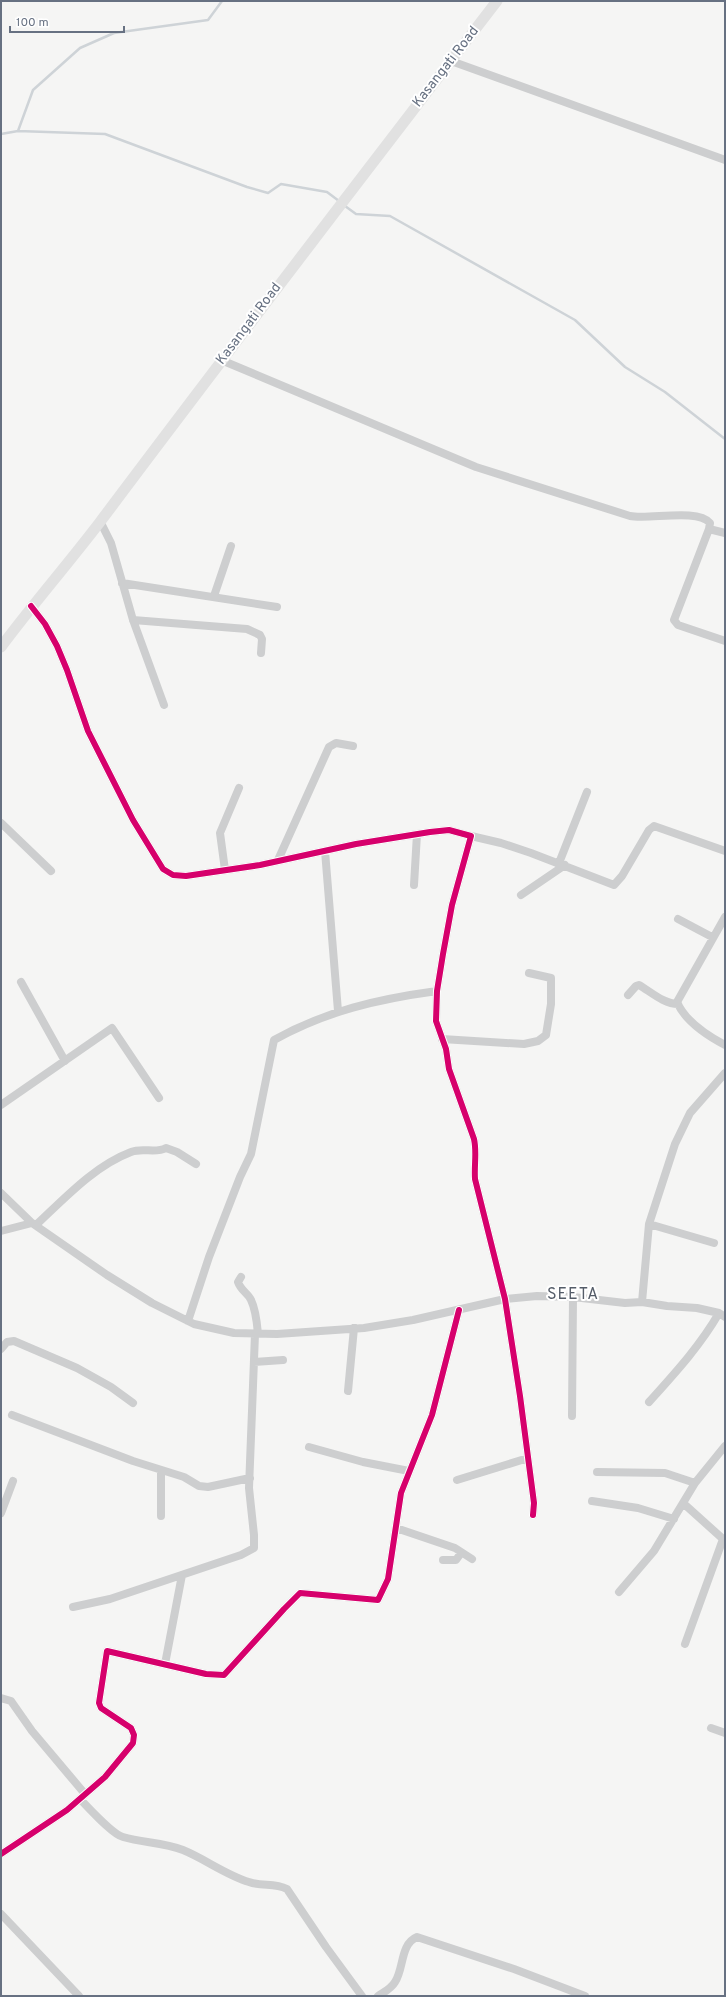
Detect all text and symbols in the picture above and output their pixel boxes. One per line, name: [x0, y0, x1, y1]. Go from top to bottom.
scale bar: [10, 8, 124, 34]
text: 100 m: [16, 15, 49, 31]
street label: Kasangati Road: [409, 23, 483, 111]
street label: Kasangati Road: [213, 280, 285, 368]
district label: SEETA: [547, 1285, 599, 1305]

